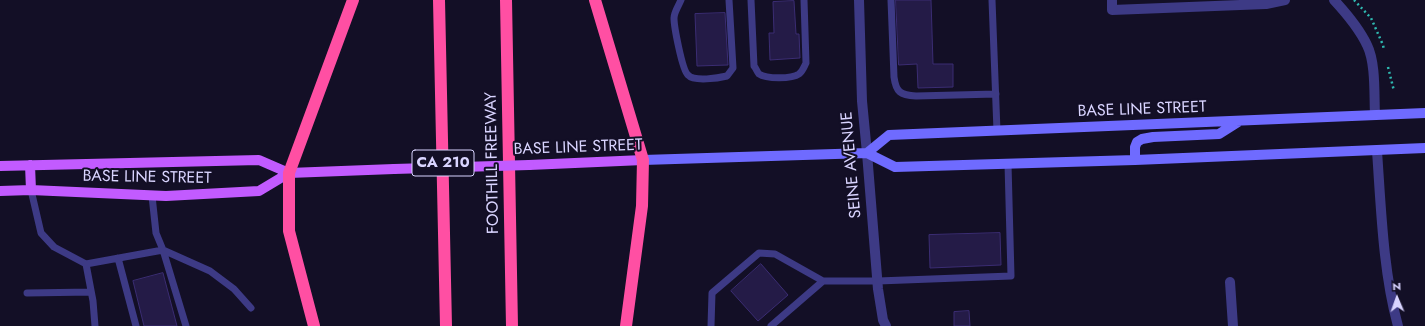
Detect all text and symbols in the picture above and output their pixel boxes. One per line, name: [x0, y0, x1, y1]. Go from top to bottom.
street label: FOOTHILL FREEWAY: [482, 92, 504, 234]
street label: BASE LINE STREET: [1077, 98, 1207, 122]
street label: SEINE AVENUE: [838, 111, 866, 219]
street label: BASE LINE STREET: [513, 136, 643, 160]
road number: CA 210: [412, 150, 474, 176]
street label: BASE LINE STREET: [82, 167, 212, 189]
north arrow: [1377, 278, 1417, 318]
text: N: [1392, 278, 1401, 294]

